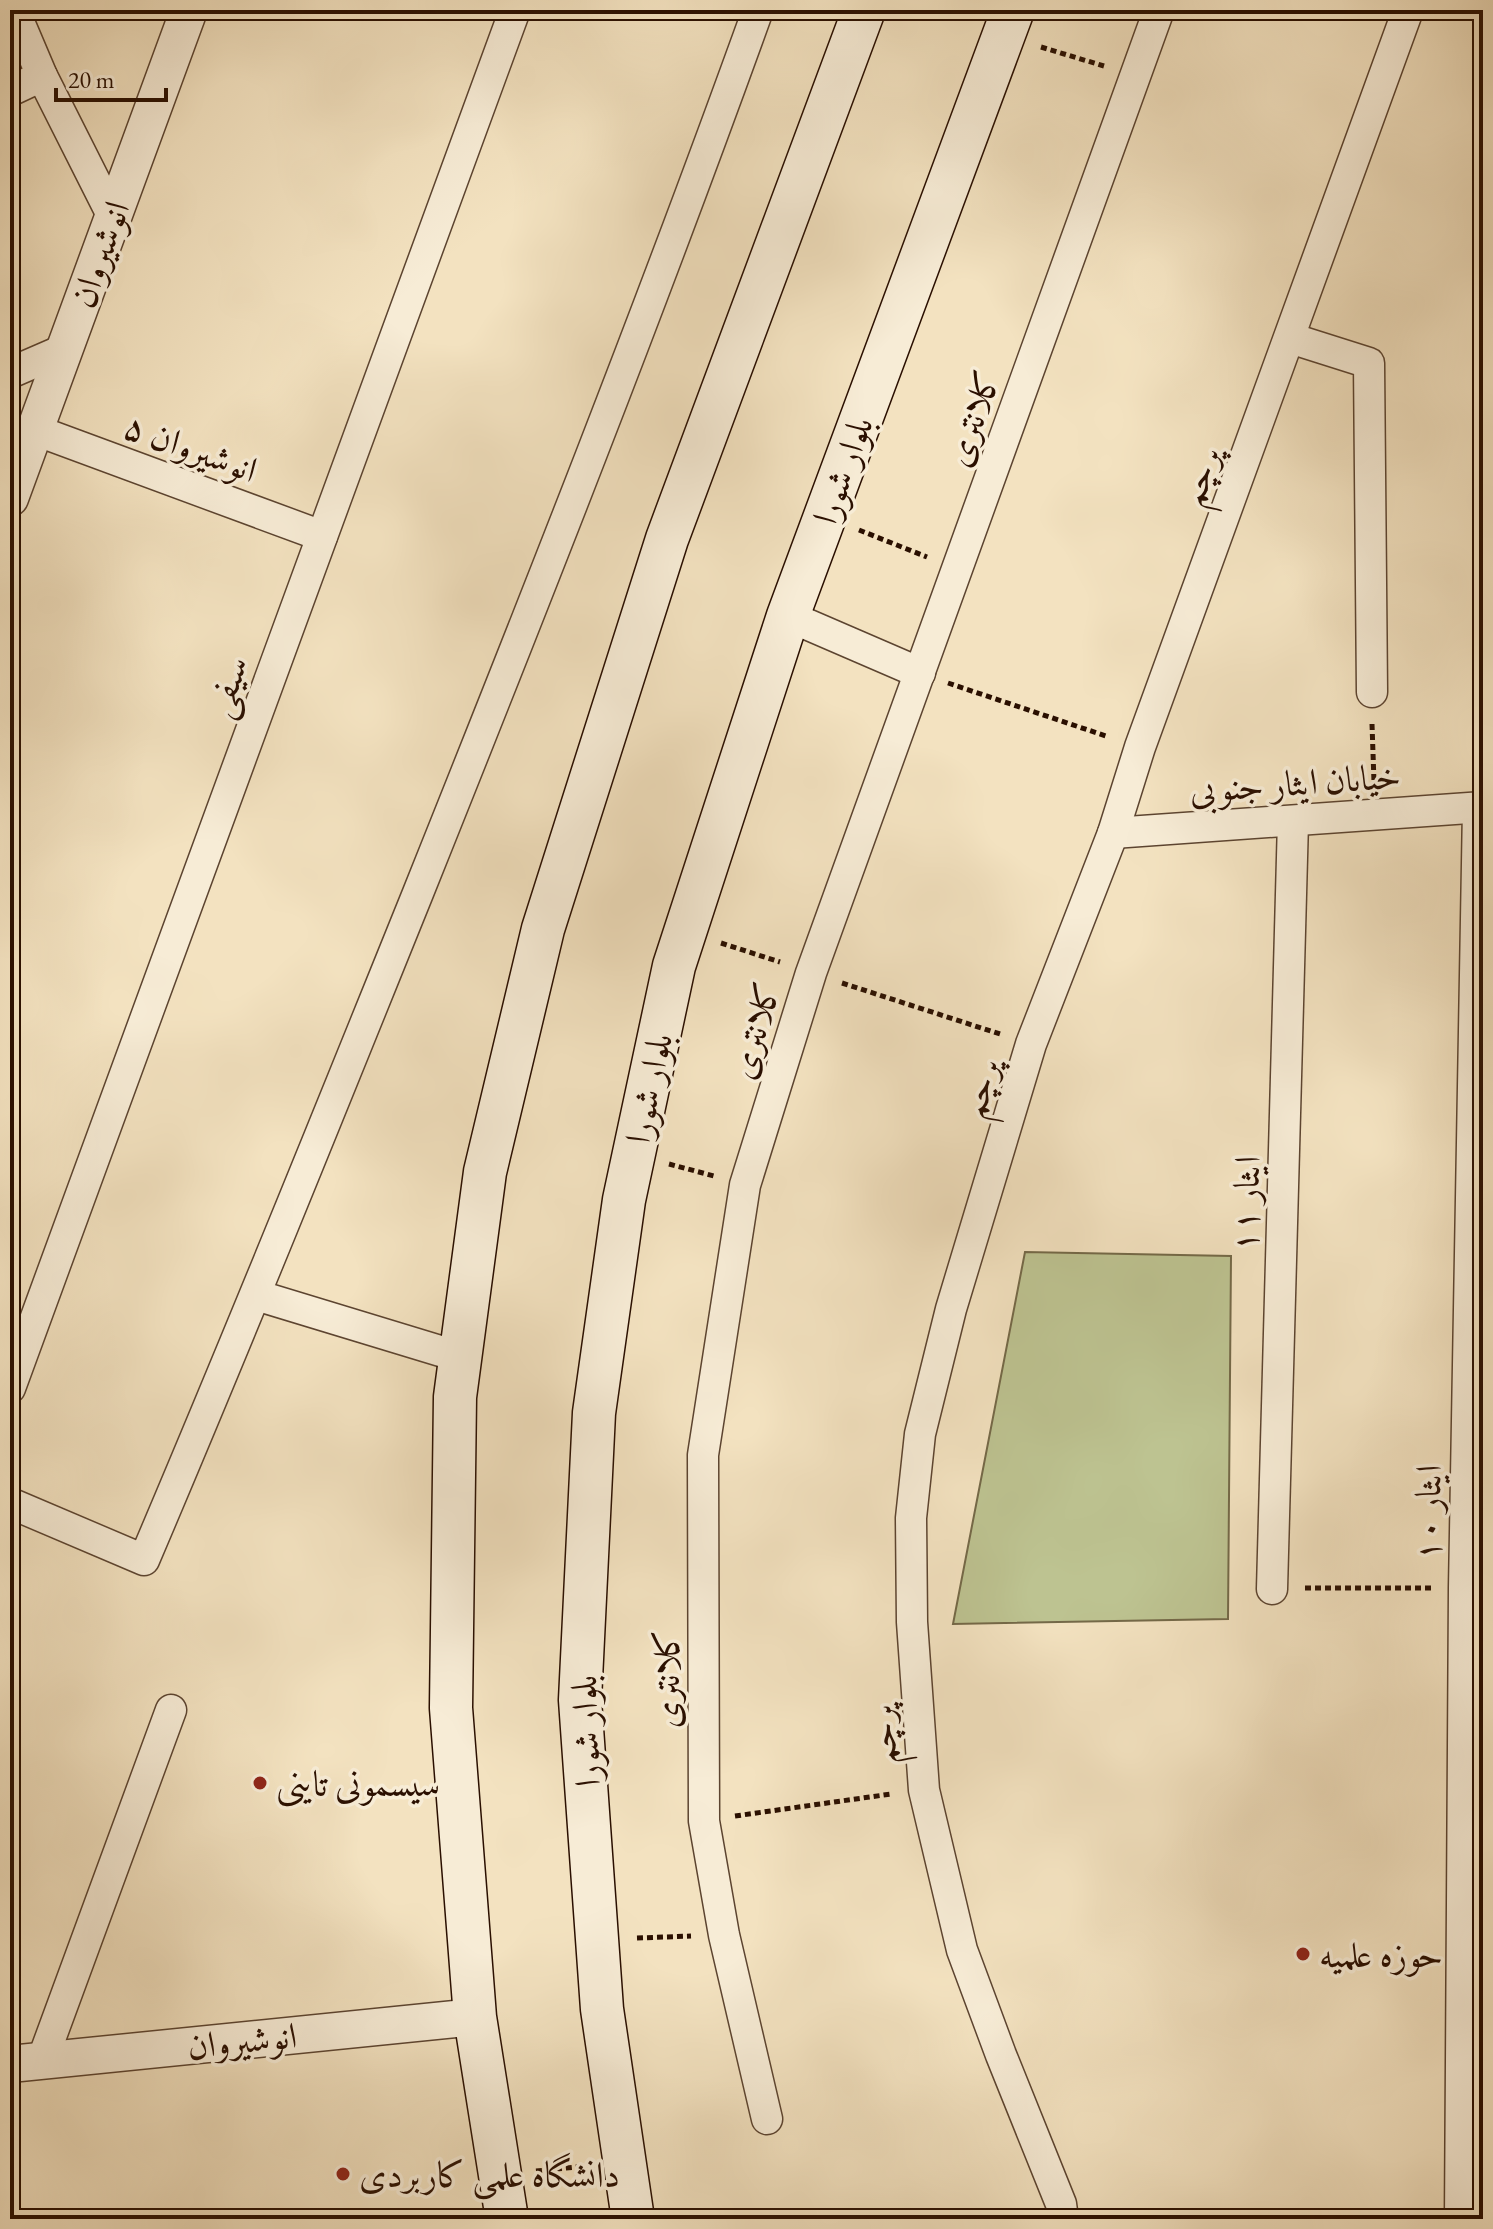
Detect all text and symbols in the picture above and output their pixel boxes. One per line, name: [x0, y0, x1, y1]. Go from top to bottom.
scale bar: [56, 52, 166, 102]
text: 20 m: [68, 64, 115, 95]
street label: انوشیروان: [59, 194, 140, 314]
street label: کلانتری: [933, 364, 1011, 473]
street label: انوشیروان ۵: [118, 402, 264, 493]
street label: بلوار شورا: [801, 410, 884, 531]
street label: پرچم: [1167, 437, 1242, 516]
street label: سیفی: [194, 649, 262, 724]
street label: خیابان ایثار جنوبی: [1188, 752, 1403, 816]
street label: کلانتری: [718, 976, 791, 1084]
street label: بلوار شورا: [614, 1028, 683, 1148]
street label: پرچم: [948, 1049, 1021, 1126]
street label: ایثار ۱۱: [1220, 1155, 1271, 1253]
street label: ایثار ۱۰: [1403, 1464, 1452, 1562]
street label: کلانتری: [643, 1629, 690, 1729]
street label: بلوار شورا: [560, 1674, 611, 1788]
street label: پرچم: [857, 1699, 918, 1766]
place label: سیسمونی تاینی: [276, 1760, 440, 1807]
marker: سیسمونی تاینی: [251, 1774, 269, 1792]
place label: حوزه علمیه: [1319, 1931, 1443, 1978]
marker: حوزه علمیه: [1294, 1945, 1312, 1963]
street label: انوشیروان: [185, 2011, 299, 2070]
place label: دانشگاه علمی کاربردی: [359, 2151, 620, 2200]
marker: دانشگاه علمی کاربردی: [334, 2165, 352, 2183]

